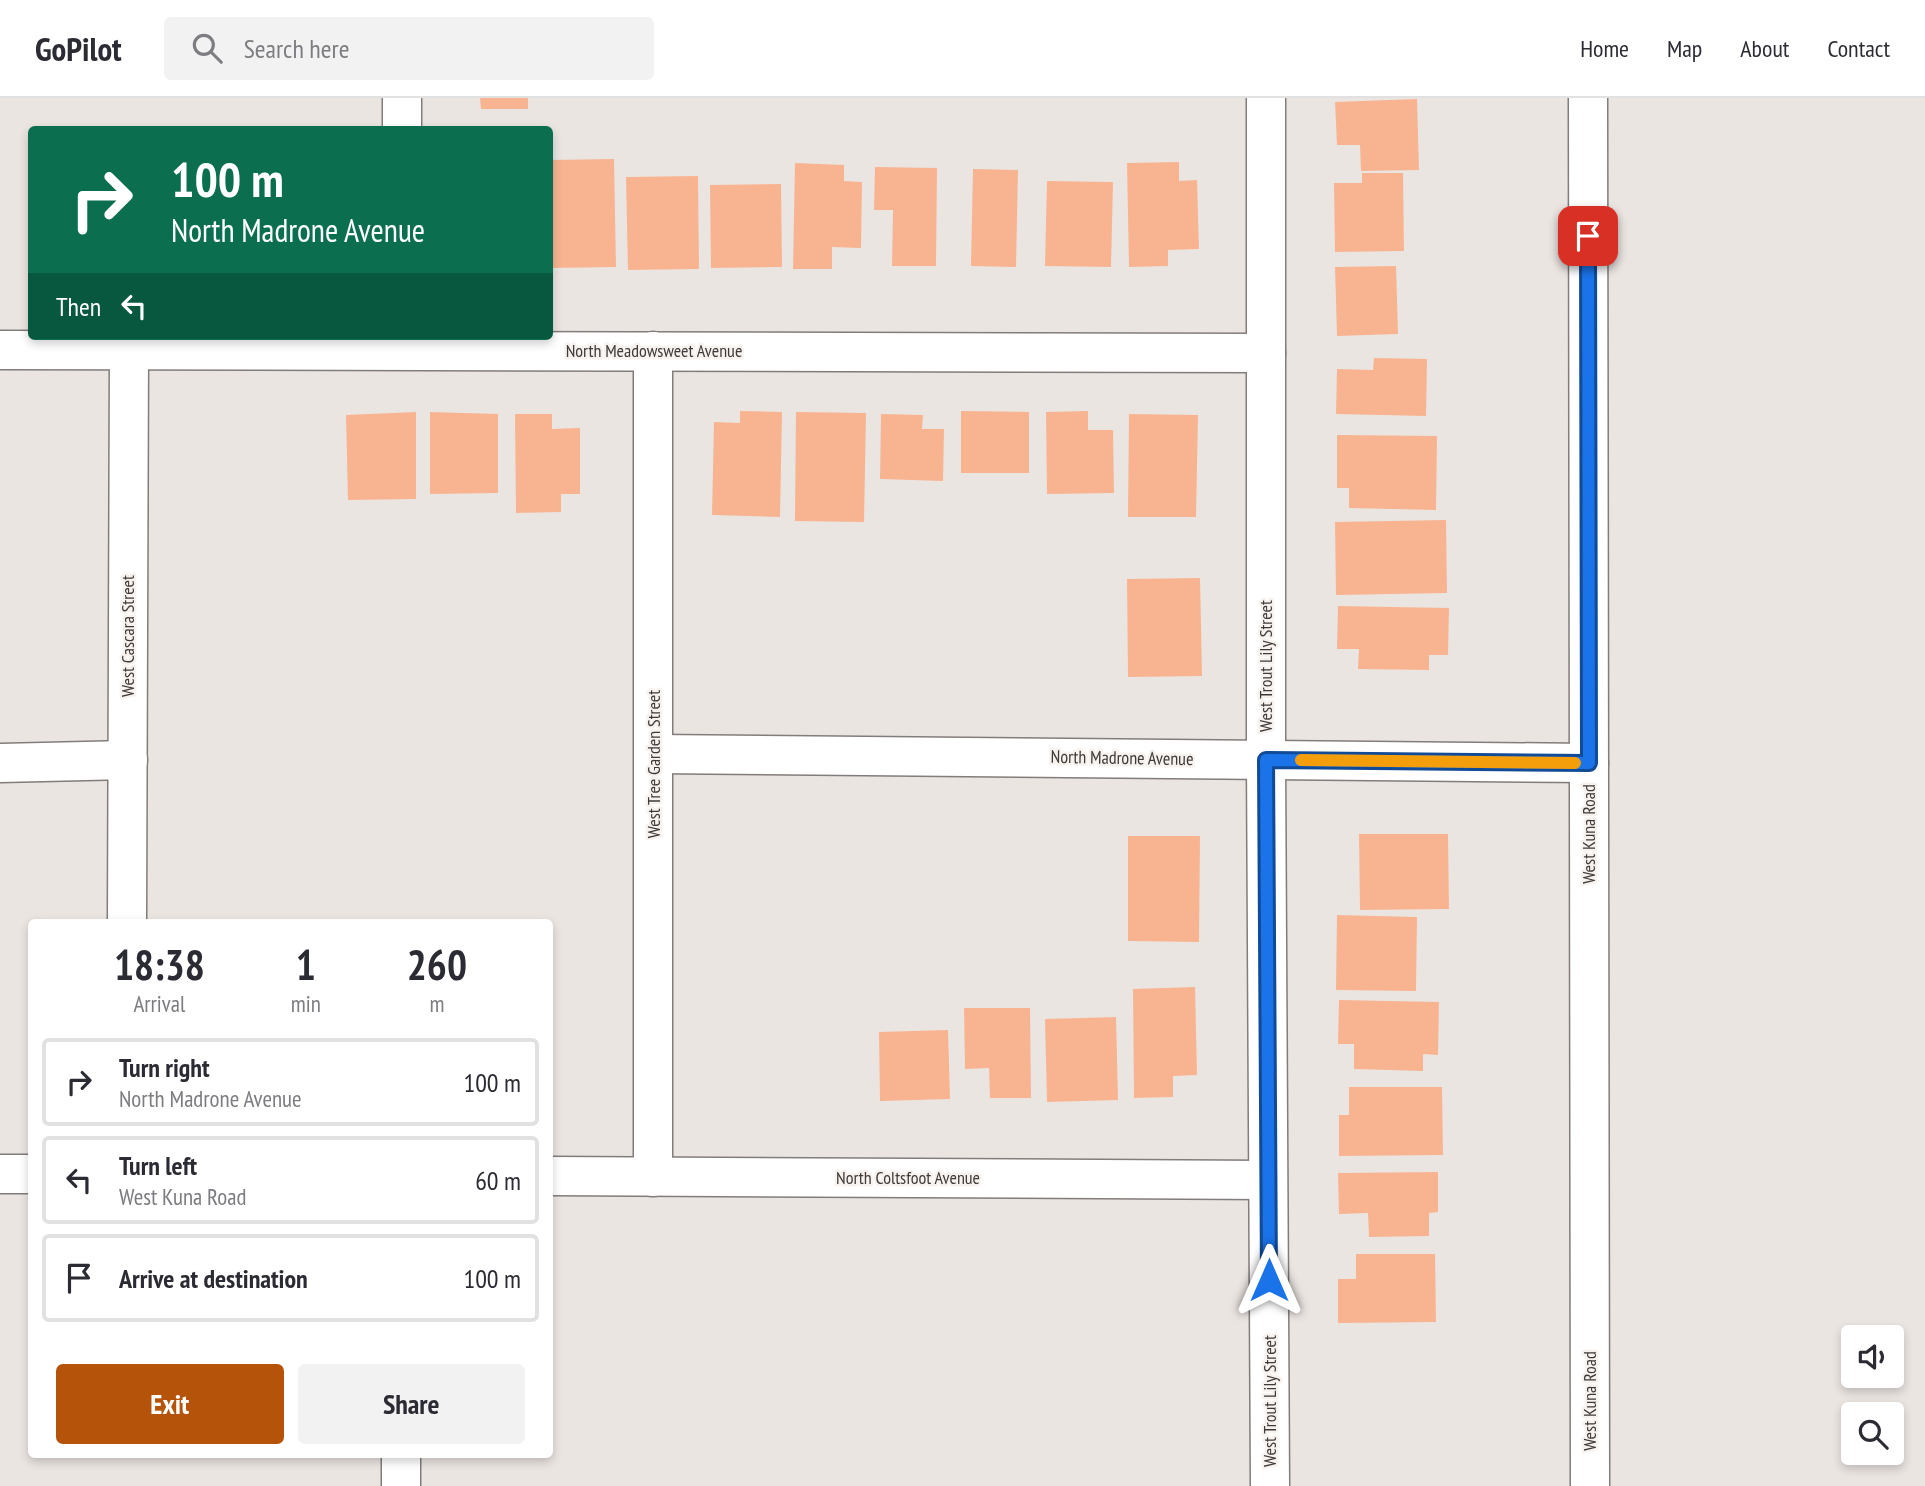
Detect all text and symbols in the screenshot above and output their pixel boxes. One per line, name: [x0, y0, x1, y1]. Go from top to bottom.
search box: [164, 17, 654, 80]
text: GoPilot: [35, 27, 122, 70]
icon: search: [188, 29, 226, 67]
text: Search here: [244, 32, 349, 65]
text: Home: [1580, 33, 1629, 64]
text: Map: [1667, 33, 1702, 64]
text: About: [1740, 33, 1789, 64]
text: Contact: [1827, 33, 1890, 64]
text: 100 m: [171, 147, 284, 211]
icon: right: [56, 154, 147, 245]
pin: [1558, 206, 1618, 266]
text: North Madrone Avenue: [171, 209, 425, 251]
icon: arrive: [1569, 217, 1607, 255]
icon: left: [115, 287, 153, 325]
text: Then: [56, 290, 101, 323]
street label: North Meadowsweet Avenue: [566, 339, 742, 362]
street label: West Cascara Street: [116, 575, 139, 697]
street label: West Trout Lily Street: [1254, 600, 1277, 732]
street label: West Tree Garden Street: [642, 690, 665, 838]
street label: North Madrone Avenue: [1050, 745, 1194, 770]
street label: West Kuna Road: [1577, 784, 1600, 884]
text: 18:38: [114, 937, 205, 992]
text: 1: [296, 937, 316, 992]
text: 260: [407, 937, 467, 992]
text: Arrival: [133, 989, 185, 1018]
text: min: [291, 989, 321, 1018]
text: m: [429, 989, 444, 1018]
text: Turn right: [119, 1051, 210, 1084]
icon: right: [60, 1063, 98, 1101]
text: 100 m: [463, 1066, 521, 1099]
text: North Madrone Avenue: [119, 1084, 302, 1113]
text: Turn left: [119, 1149, 197, 1182]
icon: left: [60, 1161, 98, 1199]
text: 60 m: [475, 1164, 521, 1197]
street label: North Coltsfoot Avenue: [836, 1166, 980, 1189]
text: West Kuna Road: [119, 1182, 246, 1211]
position arrow: [1232, 1243, 1306, 1317]
icon: arrive: [60, 1259, 98, 1297]
text: Arrive at destination: [119, 1262, 308, 1295]
text: 100 m: [463, 1262, 521, 1295]
map controls: [1841, 1325, 1904, 1465]
button: sound: [1841, 1325, 1904, 1388]
street label: West Trout Lily Street: [1258, 1335, 1281, 1467]
street label: West Kuna Road: [1578, 1351, 1601, 1451]
button: Exit: [56, 1364, 284, 1444]
button: Share: [298, 1364, 525, 1444]
button: search: [1841, 1402, 1904, 1465]

